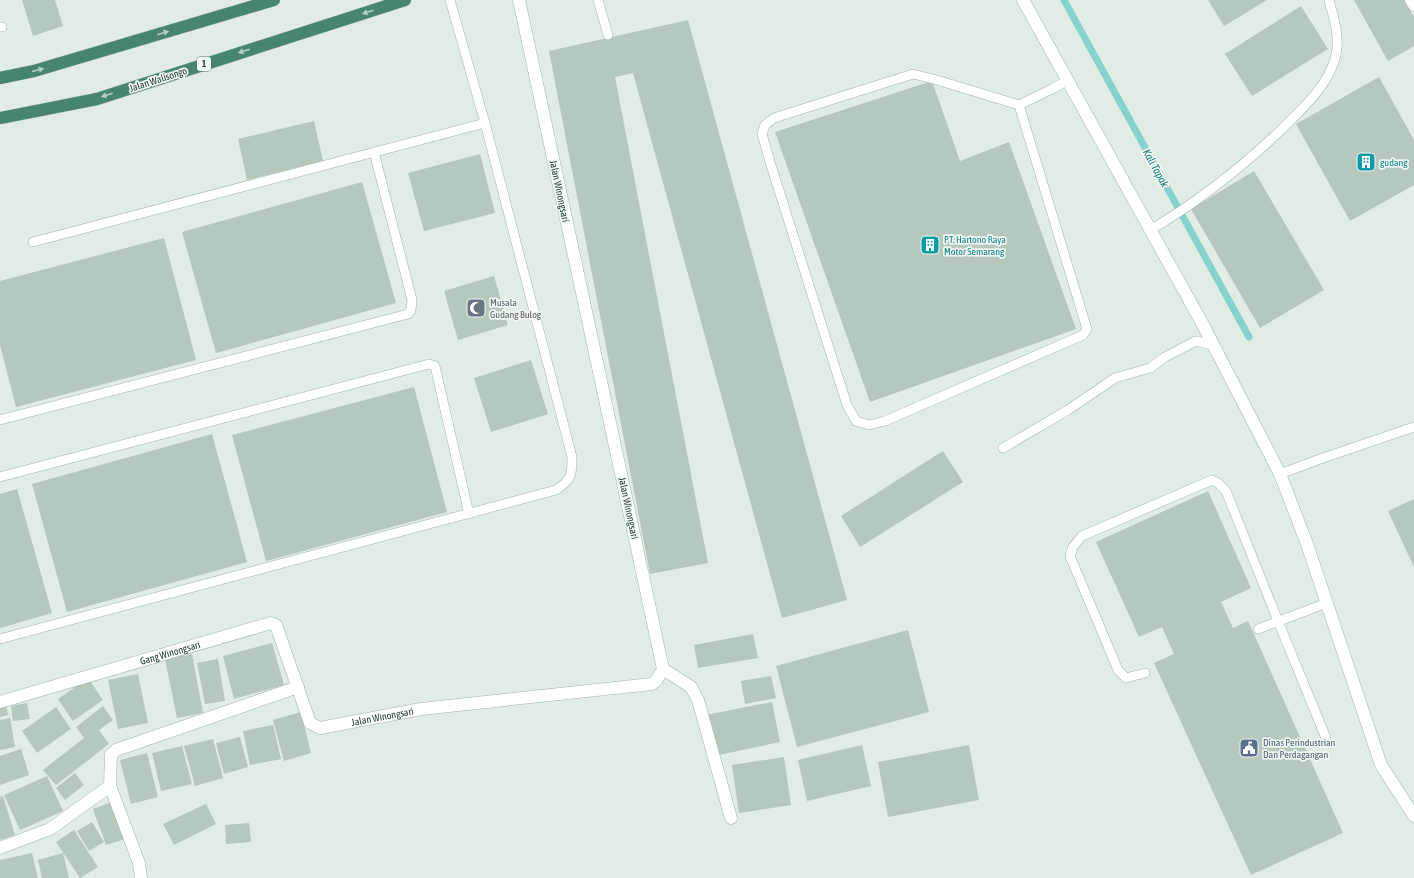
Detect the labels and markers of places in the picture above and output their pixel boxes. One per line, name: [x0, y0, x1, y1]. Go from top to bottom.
building icon: gudang: [1355, 151, 1377, 173]
place label: gudang: [1380, 157, 1408, 168]
building icon: PT. Hartono Raya Motor Semarang: [919, 234, 941, 256]
place label: PT. Hartono Raya Motor Semarang: [944, 234, 1006, 257]
mosque icon: Musala Gudang Bulog: [465, 297, 487, 319]
place label: Musala Gudang Bulog: [490, 297, 542, 320]
public building icon: Dinas Perindustrian Dan Perdagangan: [1238, 737, 1260, 759]
place label: Dinas Perindustrian Dan Perdagangan: [1263, 737, 1336, 760]

